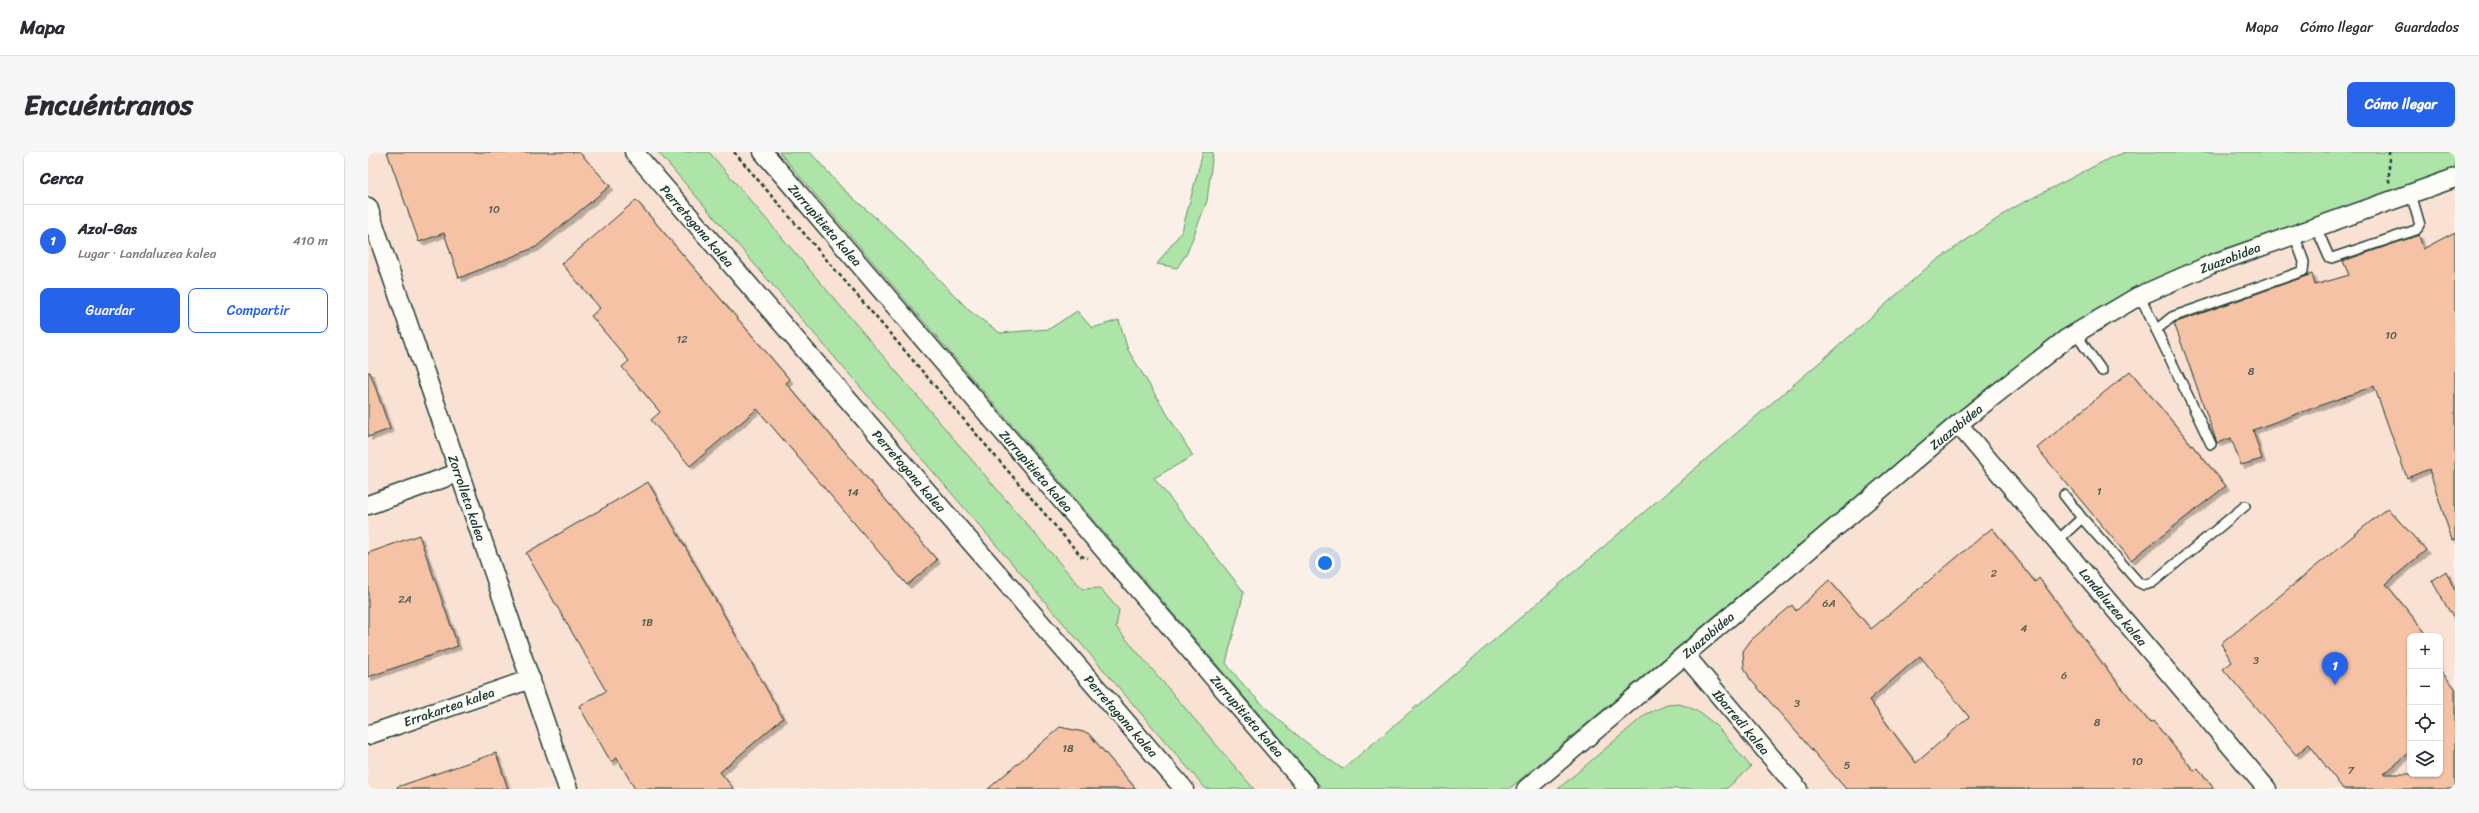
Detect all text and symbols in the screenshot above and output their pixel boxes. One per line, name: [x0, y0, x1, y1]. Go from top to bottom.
text: Mapa: [20, 11, 65, 44]
text: Mapa: [2245, 15, 2278, 40]
text: Cómo llegar: [2300, 15, 2373, 40]
text: Guardados: [2395, 15, 2459, 40]
text: Encuéntranos: [24, 80, 193, 129]
button: Cómo llegar: [2347, 82, 2455, 127]
text: Cerca: [40, 163, 83, 193]
street label: Zurrupitieta kalea: [782, 178, 868, 272]
street label: Perretagana kalea: [654, 179, 740, 273]
house number: 10: [488, 200, 500, 219]
text: Azol-Gas: [78, 216, 137, 242]
text: 1: [50, 229, 56, 252]
text: 410 m: [293, 229, 328, 252]
street label: Zuazobidea: [2196, 236, 2264, 280]
text: Lugar · Landaluzea kalea: [78, 242, 216, 265]
button: Guardar: [40, 288, 180, 333]
button: Compartir: [188, 288, 328, 333]
house number: 10: [2385, 326, 2397, 345]
house number: 12: [676, 330, 688, 349]
house number: 8: [2248, 362, 2255, 381]
street label: Zuazobidea: [1924, 398, 1988, 456]
street label: Perretagana kalea: [866, 424, 952, 518]
street label: Zurrupitieta kalea: [993, 424, 1079, 518]
street label: Zorrolleta kalea: [441, 452, 493, 545]
house number: 1: [2097, 482, 2102, 501]
house number: 14: [847, 483, 859, 502]
your location: [1315, 553, 1335, 573]
street label: Landaluzea kalea: [2073, 563, 2153, 652]
house number: 2: [1991, 564, 1998, 583]
house number: 2A: [398, 590, 412, 609]
house number: 6A: [1822, 594, 1836, 613]
street label: Zuazobidea: [1676, 605, 1740, 664]
house number: 1B: [641, 613, 653, 632]
house number: 4: [2021, 619, 2028, 638]
map controls: [2407, 633, 2443, 777]
button: +: [2407, 633, 2443, 669]
house number: 3: [2253, 651, 2259, 670]
pin: 1: [2322, 652, 2348, 685]
house number: 6: [2061, 666, 2067, 685]
street label: Perretagana kalea: [1078, 669, 1164, 763]
street label: Zurrupitieta kalea: [1204, 669, 1290, 763]
button: −: [2407, 669, 2443, 705]
street label: Errakartea kalea: [400, 681, 498, 733]
street label: Ibarredi kalea: [1706, 683, 1776, 761]
house number: 3: [1794, 694, 1800, 713]
button: locate: [2407, 705, 2443, 741]
house number: 8: [2094, 713, 2101, 732]
house number: 18: [1062, 739, 1074, 758]
button: layers: [2407, 741, 2443, 777]
house number: 10: [2131, 752, 2143, 771]
house number: 5: [1844, 756, 1851, 775]
house number: 7: [2348, 761, 2355, 780]

